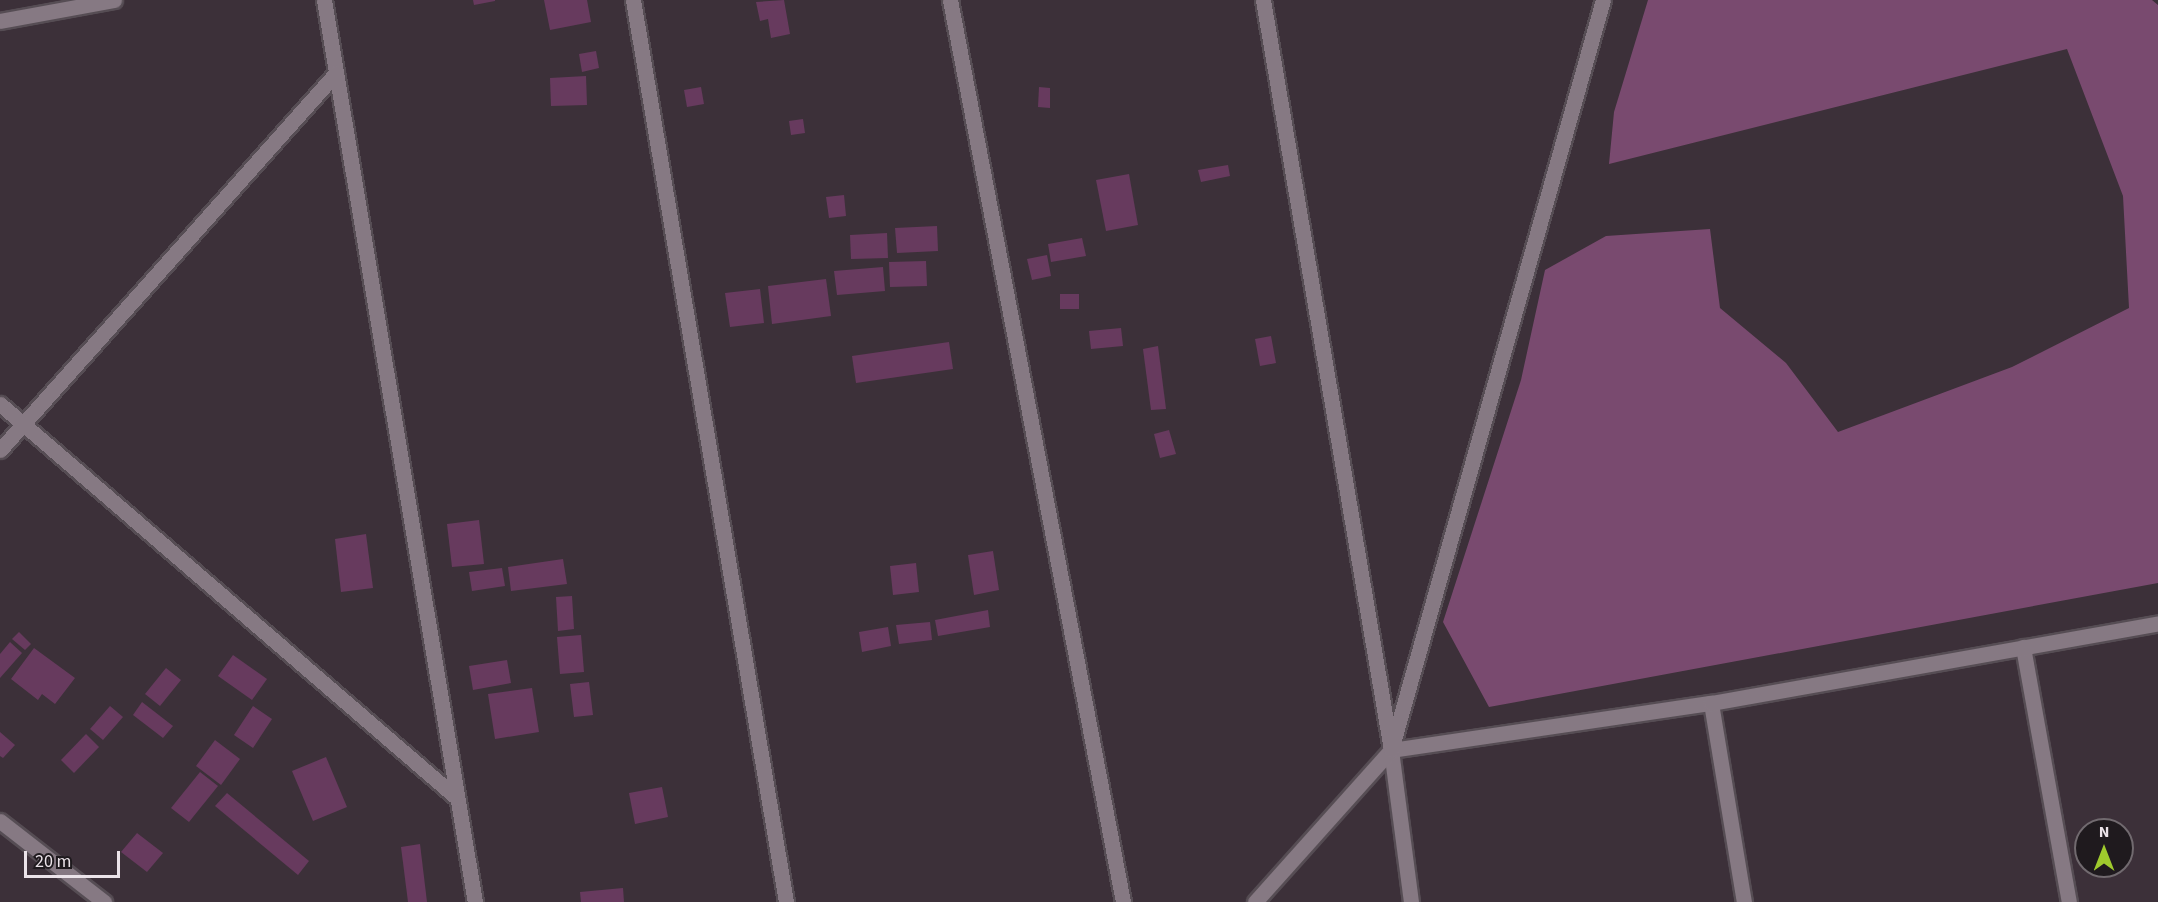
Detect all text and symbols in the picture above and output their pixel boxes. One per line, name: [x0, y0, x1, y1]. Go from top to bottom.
north arrow: [2074, 818, 2134, 878]
text: N: [2099, 821, 2109, 843]
scale bar: [27, 839, 123, 877]
text: 20 m: [35, 849, 71, 874]

